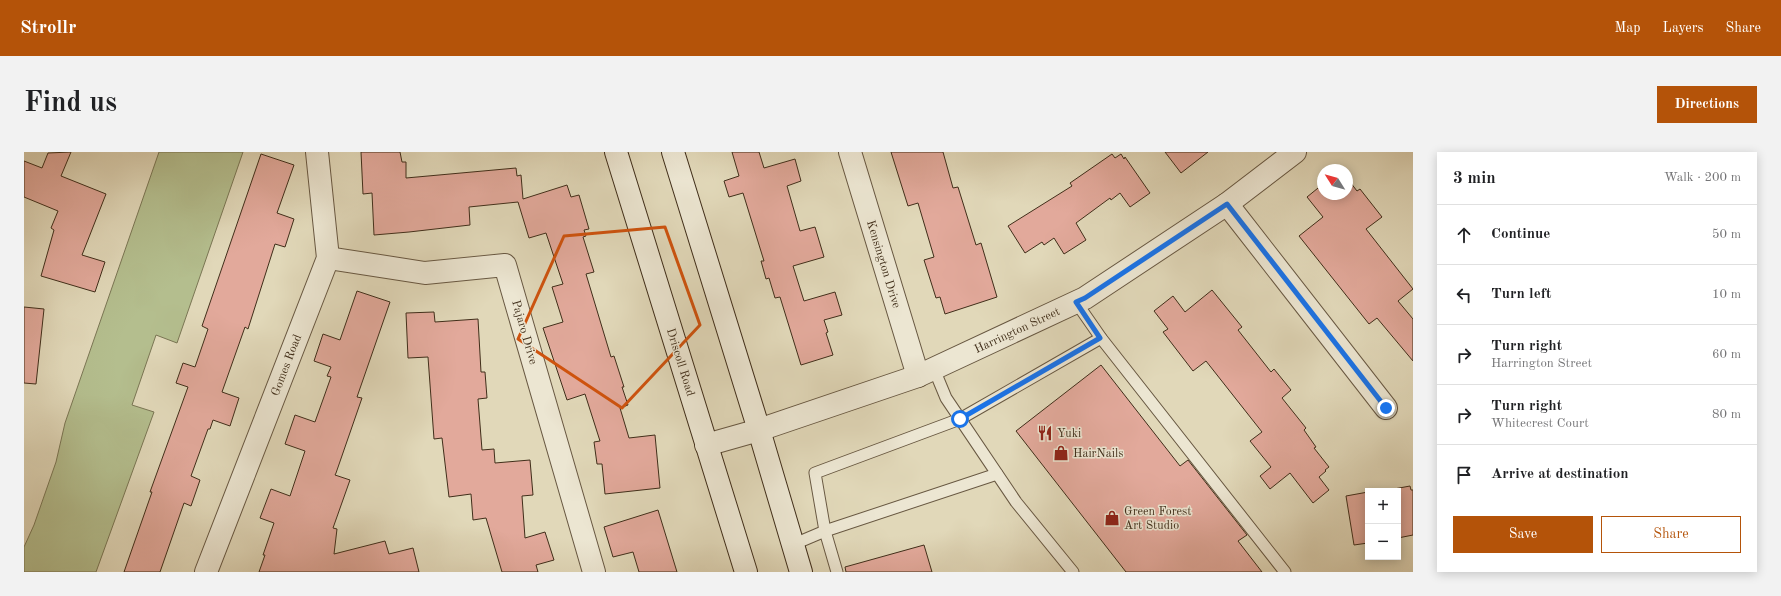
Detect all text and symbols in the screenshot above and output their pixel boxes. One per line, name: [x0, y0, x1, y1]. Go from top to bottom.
text: Strollr: [20, 19, 76, 38]
text: Map: [1615, 21, 1641, 35]
text: Layers: [1663, 21, 1704, 35]
text: Share: [1726, 21, 1761, 35]
button: Directions: [1657, 86, 1757, 123]
text: Find us: [24, 90, 117, 118]
north arrow: [1317, 164, 1353, 200]
text: 3 min: [1453, 170, 1496, 187]
text: Walk · 200 m: [1664, 171, 1741, 184]
street label: Kensington Drive: [864, 219, 902, 310]
icon: ahead: [1453, 224, 1475, 246]
text: Continue: [1491, 227, 1550, 242]
text: 50 m: [1712, 228, 1741, 241]
icon: left: [1453, 284, 1475, 306]
text: Turn left: [1491, 287, 1551, 302]
text: 10 m: [1712, 288, 1741, 301]
street label: Pajaro Drive: [509, 299, 539, 366]
street label: Harrington Street: [973, 306, 1062, 356]
street label: Driscoll Road: [664, 327, 696, 398]
street label: Gomes Road: [270, 333, 304, 398]
text: Turn right: [1491, 339, 1562, 354]
icon: right: [1453, 344, 1475, 366]
text: 60 m: [1712, 348, 1741, 361]
text: Harrington Street: [1491, 357, 1592, 370]
route end: [1377, 399, 1395, 417]
text: Turn right: [1491, 399, 1562, 414]
icon: right: [1453, 404, 1475, 426]
text: 80 m: [1712, 408, 1741, 421]
route start: [951, 410, 969, 428]
text: Whitecrest Court: [1491, 417, 1589, 430]
restaurant icon: Yuki: [1036, 424, 1054, 442]
place label: Yuki: [1057, 428, 1081, 440]
shop icon: HairNails: [1052, 444, 1070, 462]
place label: HairNails: [1073, 448, 1123, 460]
icon: arrive: [1453, 464, 1475, 486]
text: Arrive at destination: [1491, 467, 1629, 482]
map controls: [1365, 488, 1401, 560]
button: +: [1365, 488, 1401, 524]
place label: Green Forest Art Studio: [1124, 506, 1192, 532]
shop icon: Green Forest Art Studio: [1103, 509, 1121, 527]
button: Save: [1453, 516, 1593, 553]
button: Share: [1601, 516, 1741, 553]
button: −: [1365, 524, 1401, 560]

